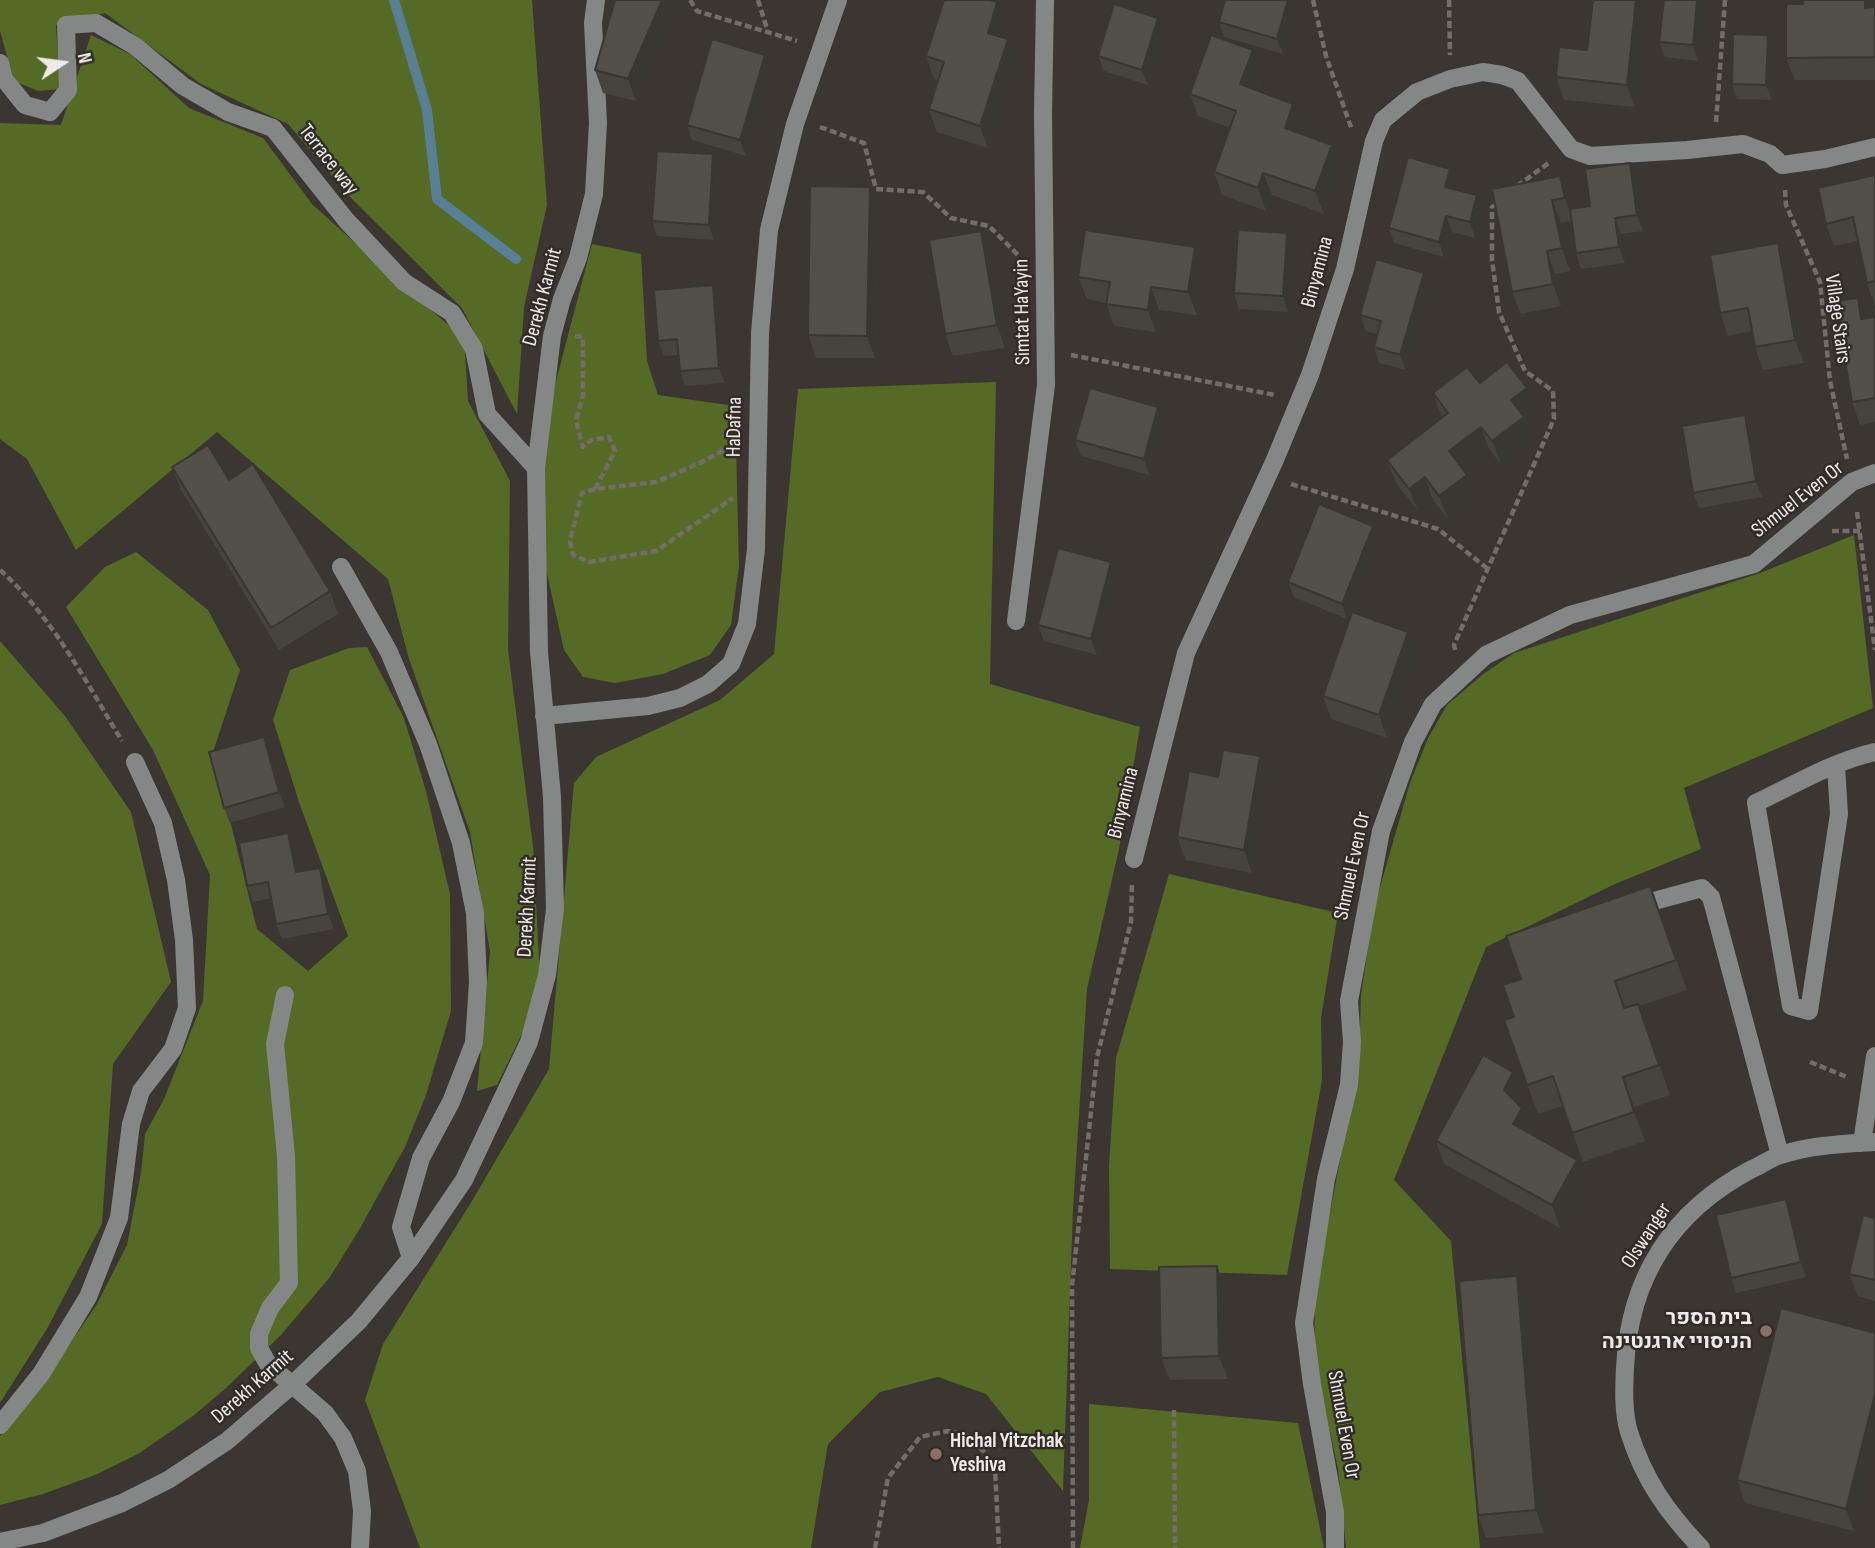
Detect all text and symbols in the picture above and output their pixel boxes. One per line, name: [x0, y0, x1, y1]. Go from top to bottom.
north arrow: [28, 28, 98, 98]
text: N: [72, 51, 96, 66]
street label: Terrace way: [293, 120, 363, 200]
street label: Binyamina: [1296, 234, 1340, 310]
street label: Derekh Karmit: [518, 245, 568, 349]
street label: Simtat HaYayin: [1009, 259, 1037, 365]
street label: Village Stairs: [1818, 273, 1856, 365]
street label: HaDafna: [722, 397, 748, 457]
street label: Shmuel Even Or: [1747, 456, 1849, 544]
street label: Binyamina: [1103, 765, 1145, 841]
street label: Shmuel Even Or: [1329, 810, 1377, 922]
street label: Derekh Karmit: [513, 856, 543, 958]
street label: Olswanger: [1617, 1198, 1677, 1274]
place label: בית הספר הניסויי ארגנטינה: [1602, 1306, 1752, 1356]
marker: בית הספר הניסויי ארגנטינה: [1758, 1323, 1774, 1339]
street label: Derekh Karmit: [207, 1345, 299, 1429]
street label: Shmuel Even Or: [1321, 1369, 1365, 1481]
place label: Hichal Yitzchak Yeshiva: [950, 1429, 1063, 1479]
marker: Hichal Yitzchak Yeshiva: [928, 1446, 944, 1462]

